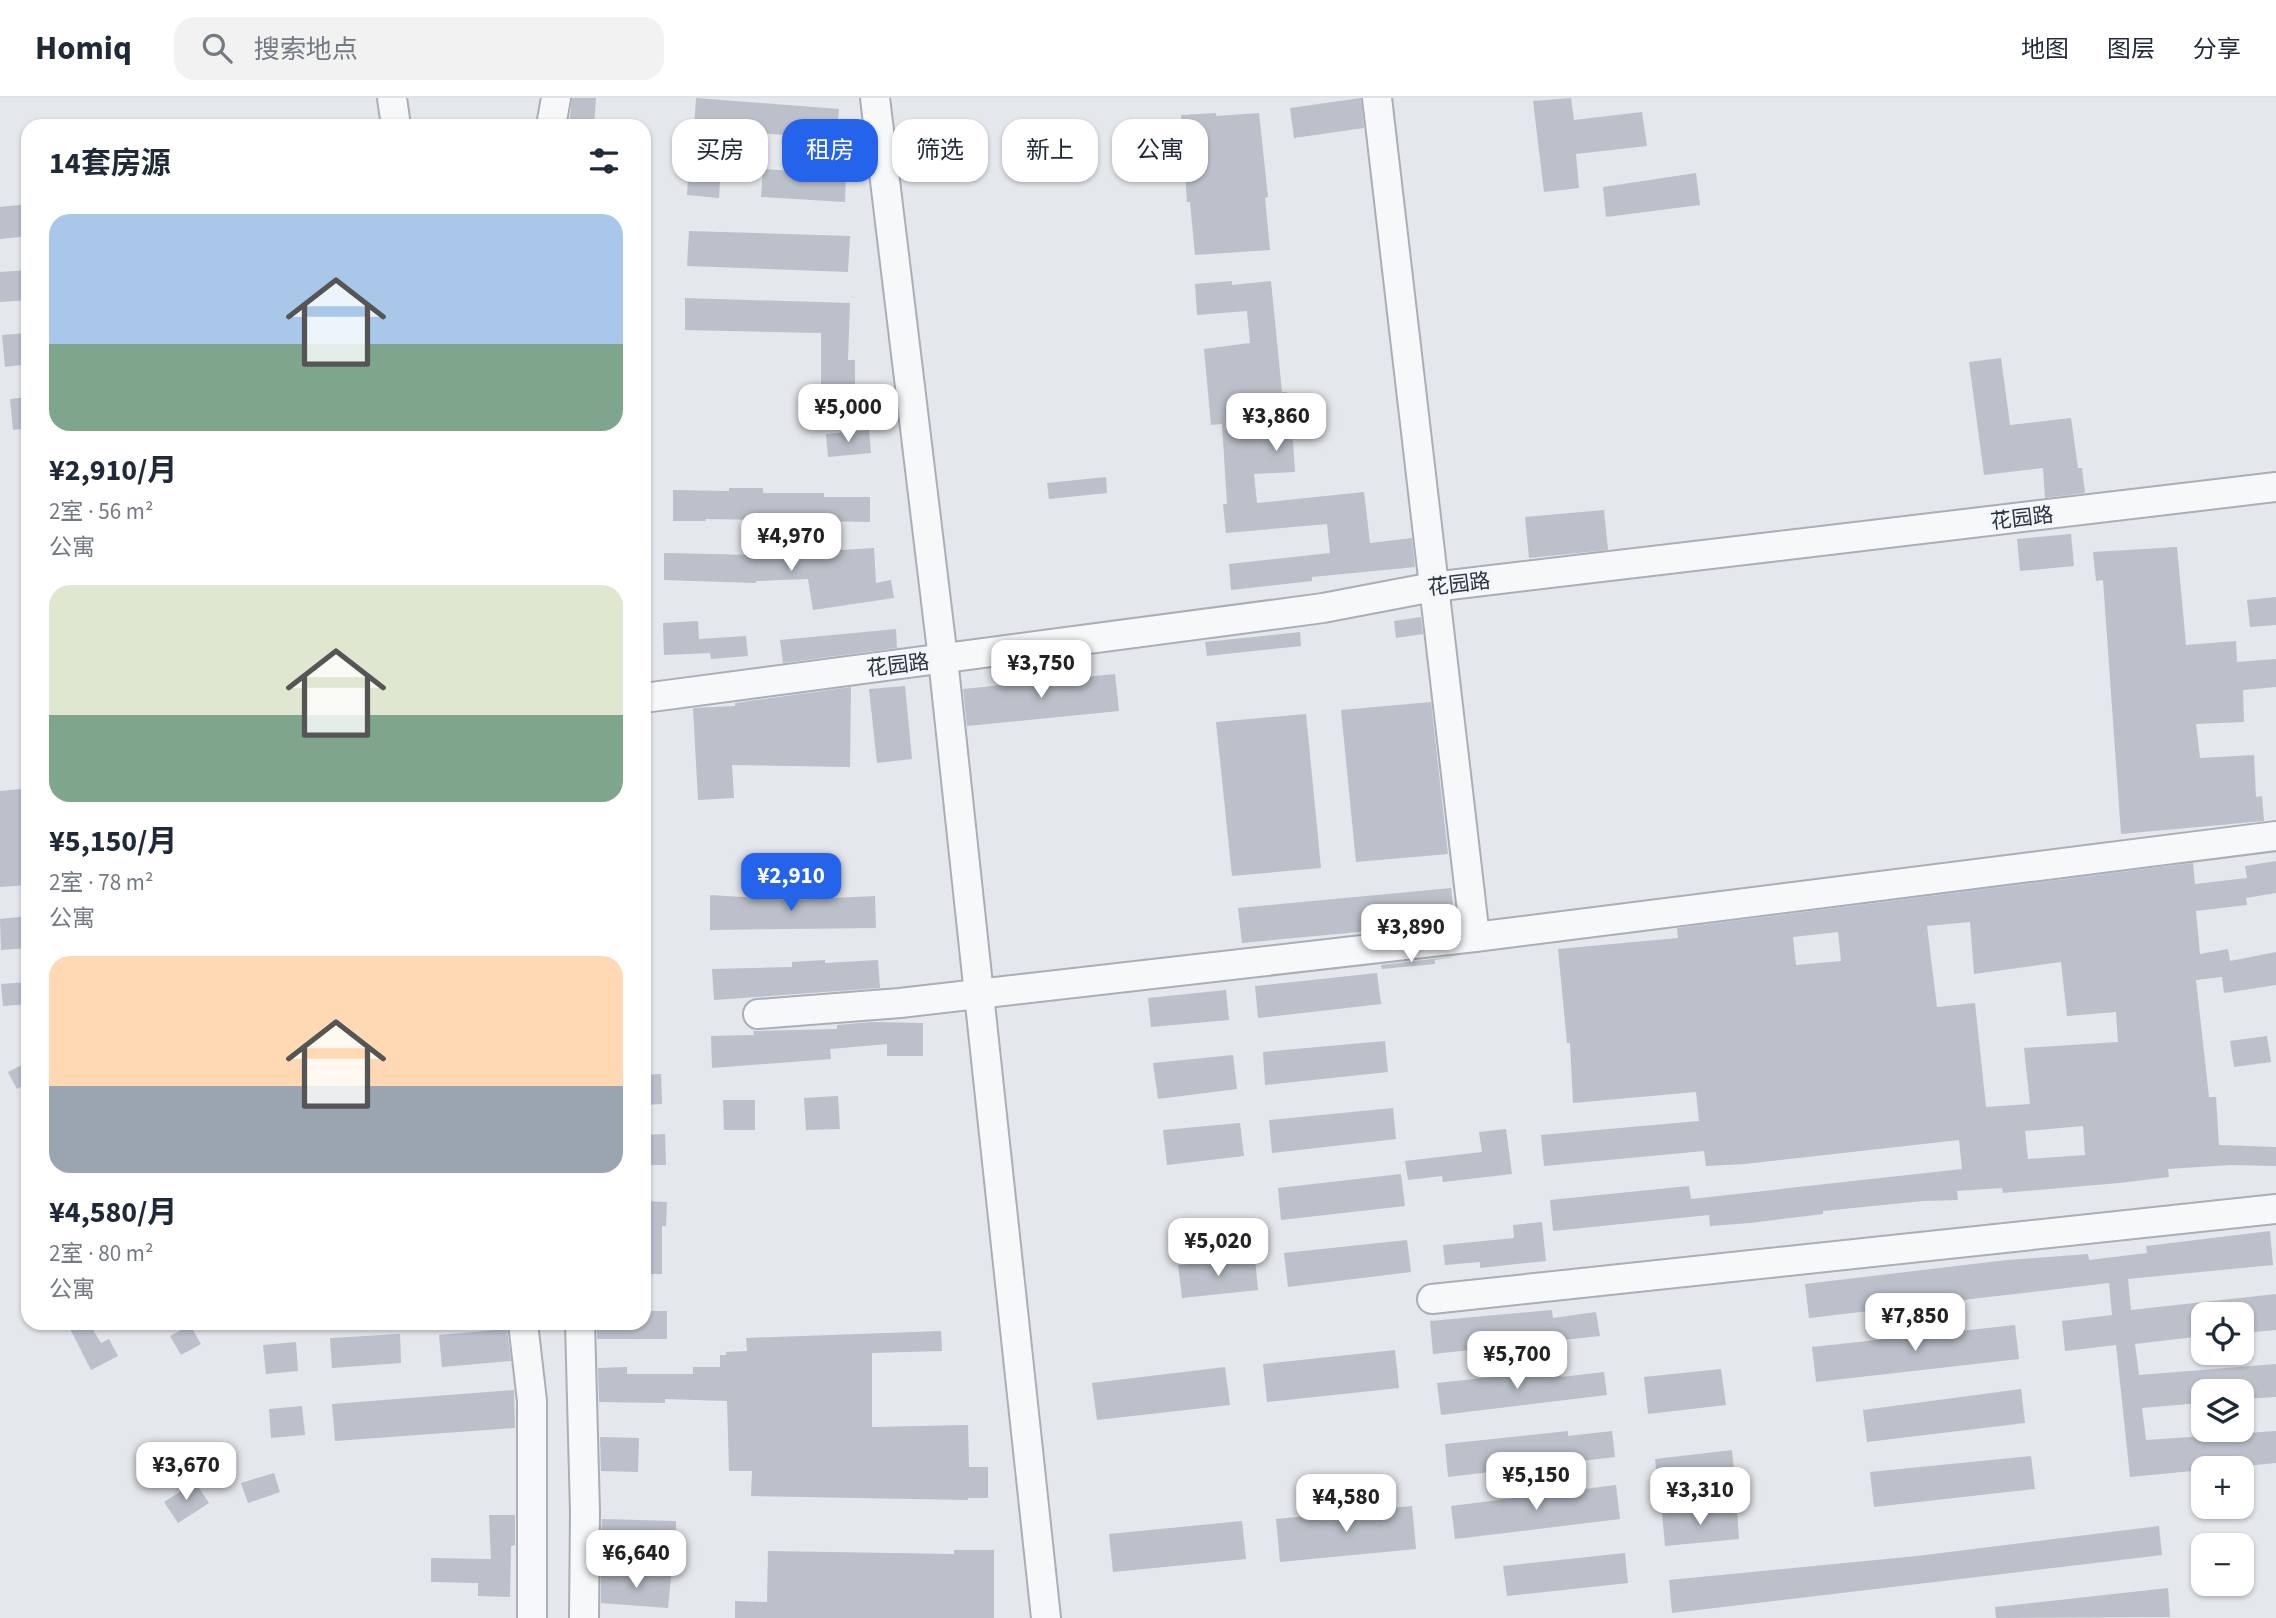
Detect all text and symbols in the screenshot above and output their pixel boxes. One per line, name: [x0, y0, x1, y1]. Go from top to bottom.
search box: [174, 17, 664, 80]
text: Homiq: [35, 25, 132, 72]
icon: search: [198, 29, 236, 67]
text: 搜索地点: [254, 31, 358, 68]
text: 地图: [2021, 32, 2069, 67]
text: 图层: [2107, 32, 2155, 67]
text: 分享: [2193, 32, 2241, 67]
chip: 买房: [672, 119, 768, 182]
chip: 租房: [782, 119, 878, 182]
chip: 筛选: [892, 119, 988, 182]
chip: 新上: [1002, 119, 1098, 182]
chip: 公寓: [1112, 119, 1208, 182]
text: 14套房源: [49, 142, 171, 185]
icon: filters: [585, 142, 623, 180]
icon: home: [273, 259, 399, 385]
pin: ¥5,000: [791, 384, 905, 444]
text: ¥5,000: [814, 390, 882, 423]
pin: ¥3,860: [1219, 394, 1333, 453]
text: ¥3,860: [1242, 399, 1310, 432]
text: ¥2,910/月: [49, 449, 177, 492]
text: 2室 · 56 m²: [49, 495, 153, 528]
street label: 花园路: [1989, 499, 2055, 537]
pin: ¥4,970: [734, 514, 848, 573]
text: ¥4,970: [757, 519, 825, 552]
text: 公寓: [49, 531, 95, 564]
street label: 花园路: [1426, 565, 1492, 603]
icon: home: [273, 630, 399, 756]
pin: ¥3,750: [984, 640, 1098, 700]
street label: 花园路: [865, 646, 931, 684]
text: ¥3,750: [1007, 646, 1075, 679]
text: ¥5,150/月: [49, 820, 177, 863]
pin: ¥2,910: [734, 854, 848, 913]
text: ¥2,910: [757, 859, 825, 892]
text: 2室 · 78 m²: [49, 866, 153, 899]
text: 公寓: [49, 902, 95, 935]
pin: ¥3,890: [1354, 904, 1468, 964]
text: ¥3,890: [1377, 910, 1445, 943]
icon: home: [273, 1001, 399, 1127]
text: ¥4,580/月: [49, 1191, 177, 1234]
pin: ¥5,020: [1161, 1218, 1275, 1278]
text: ¥5,020: [1184, 1224, 1252, 1257]
text: 2室 · 80 m²: [49, 1237, 153, 1270]
text: 公寓: [49, 1273, 95, 1306]
pin: ¥7,850: [1858, 1294, 1972, 1353]
text: ¥7,850: [1881, 1299, 1949, 1332]
map controls: [2191, 1302, 2254, 1596]
button: locate: [2191, 1302, 2254, 1365]
pin: ¥5,700: [1460, 1332, 1574, 1391]
text: ¥5,700: [1483, 1337, 1551, 1370]
button: layers: [2191, 1379, 2254, 1442]
pin: ¥3,670: [129, 1442, 243, 1502]
text: ¥3,670: [152, 1448, 220, 1481]
pin: ¥5,150: [1479, 1452, 1593, 1512]
button: +: [2191, 1456, 2254, 1519]
text: ¥5,150: [1502, 1458, 1570, 1491]
pin: ¥3,310: [1643, 1468, 1757, 1527]
text: ¥3,310: [1666, 1473, 1734, 1506]
pin: ¥4,580: [1289, 1474, 1403, 1534]
text: ¥4,580: [1312, 1480, 1380, 1513]
pin: ¥6,640: [579, 1530, 693, 1590]
button: −: [2191, 1533, 2254, 1596]
text: ¥6,640: [602, 1536, 670, 1569]

